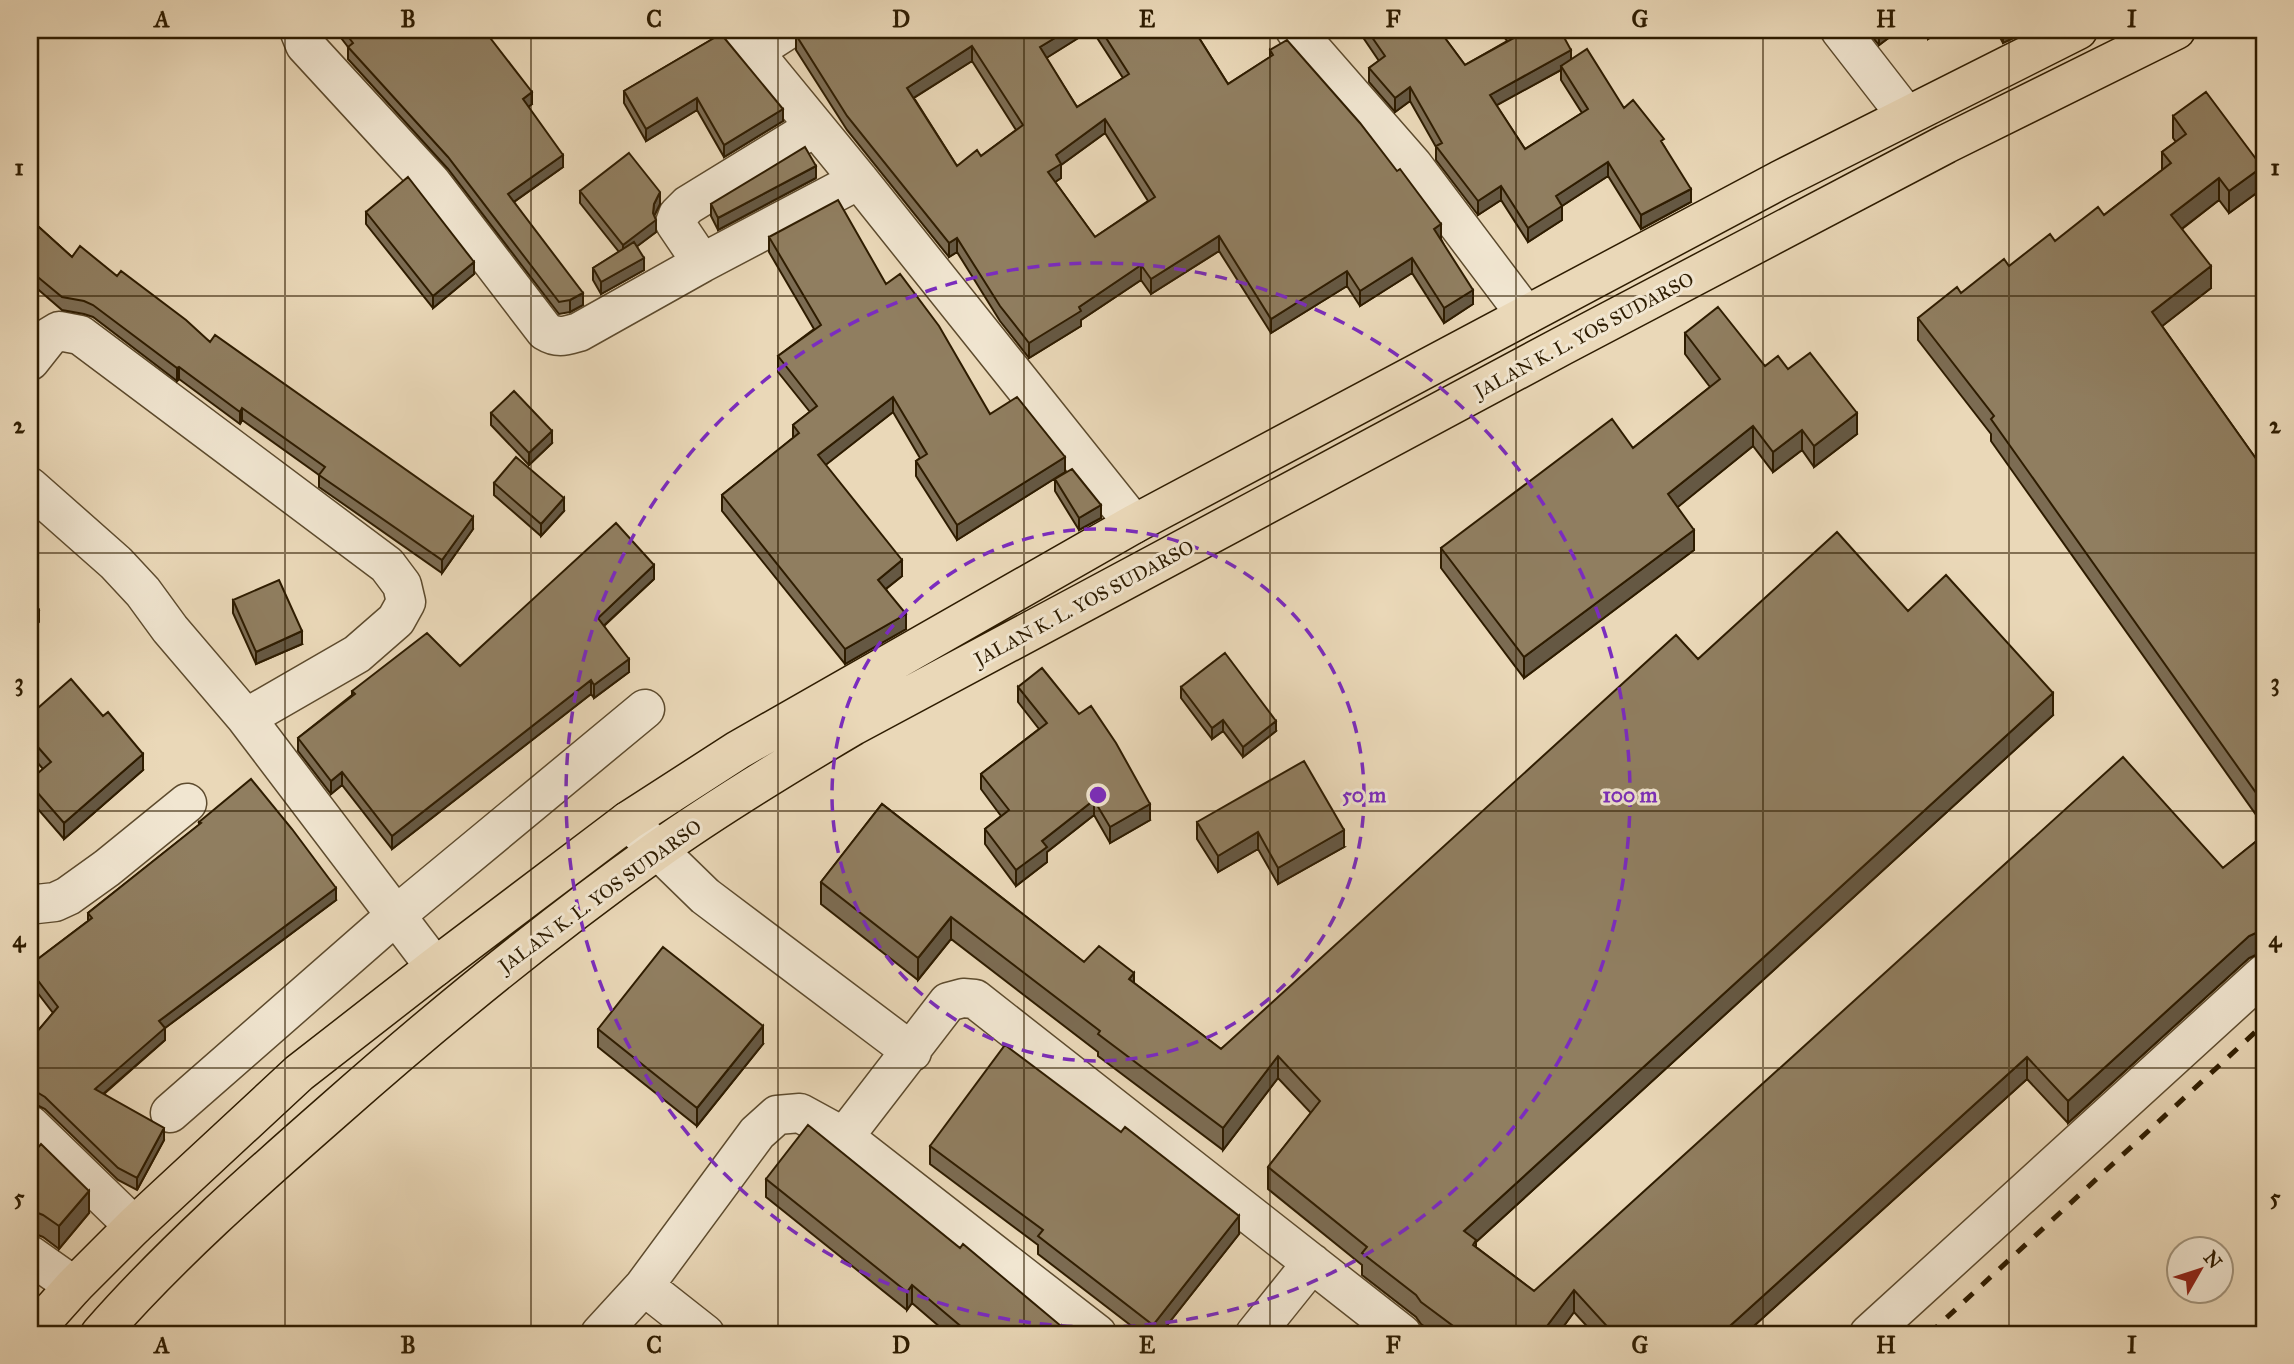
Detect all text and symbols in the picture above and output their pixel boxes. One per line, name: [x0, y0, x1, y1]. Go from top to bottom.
text: A: [152, 5, 170, 33]
text: B: [400, 5, 416, 33]
text: C: [646, 5, 662, 33]
text: D: [892, 5, 910, 33]
text: E: [1139, 5, 1156, 33]
text: F: [1385, 5, 1401, 33]
text: G: [1632, 5, 1649, 33]
text: H: [1876, 5, 1896, 33]
text: I: [2127, 5, 2137, 33]
text: 1: [14, 153, 24, 181]
text: 1: [2270, 153, 2280, 181]
street label: JALAN K. L. YOS SUDARSO: [1469, 267, 1698, 405]
text: 2: [13, 411, 25, 439]
text: 2: [2269, 411, 2281, 439]
street label: JALAN K. L. YOS SUDARSO: [969, 535, 1198, 673]
text: 3: [14, 668, 24, 697]
text: 3: [2270, 668, 2280, 697]
text: 50 m: [1342, 782, 1386, 808]
text: 100 m: [1603, 782, 1658, 808]
centre of rings: [1086, 783, 1110, 807]
street label: JALAN K. L. YOS SUDARSO: [492, 815, 707, 979]
text: 4: [13, 925, 27, 953]
text: 4: [2269, 925, 2283, 953]
text: 5: [14, 1183, 25, 1211]
text: 5: [2270, 1183, 2281, 1211]
north arrow: [2164, 1234, 2234, 1304]
text: N: [2199, 1246, 2227, 1273]
text: A: [152, 1331, 170, 1359]
text: B: [400, 1331, 416, 1359]
text: C: [646, 1331, 662, 1359]
text: D: [892, 1331, 910, 1359]
text: E: [1139, 1331, 1156, 1359]
text: F: [1385, 1331, 1401, 1359]
text: G: [1632, 1331, 1649, 1359]
text: H: [1876, 1331, 1896, 1359]
text: I: [2127, 1331, 2137, 1359]

